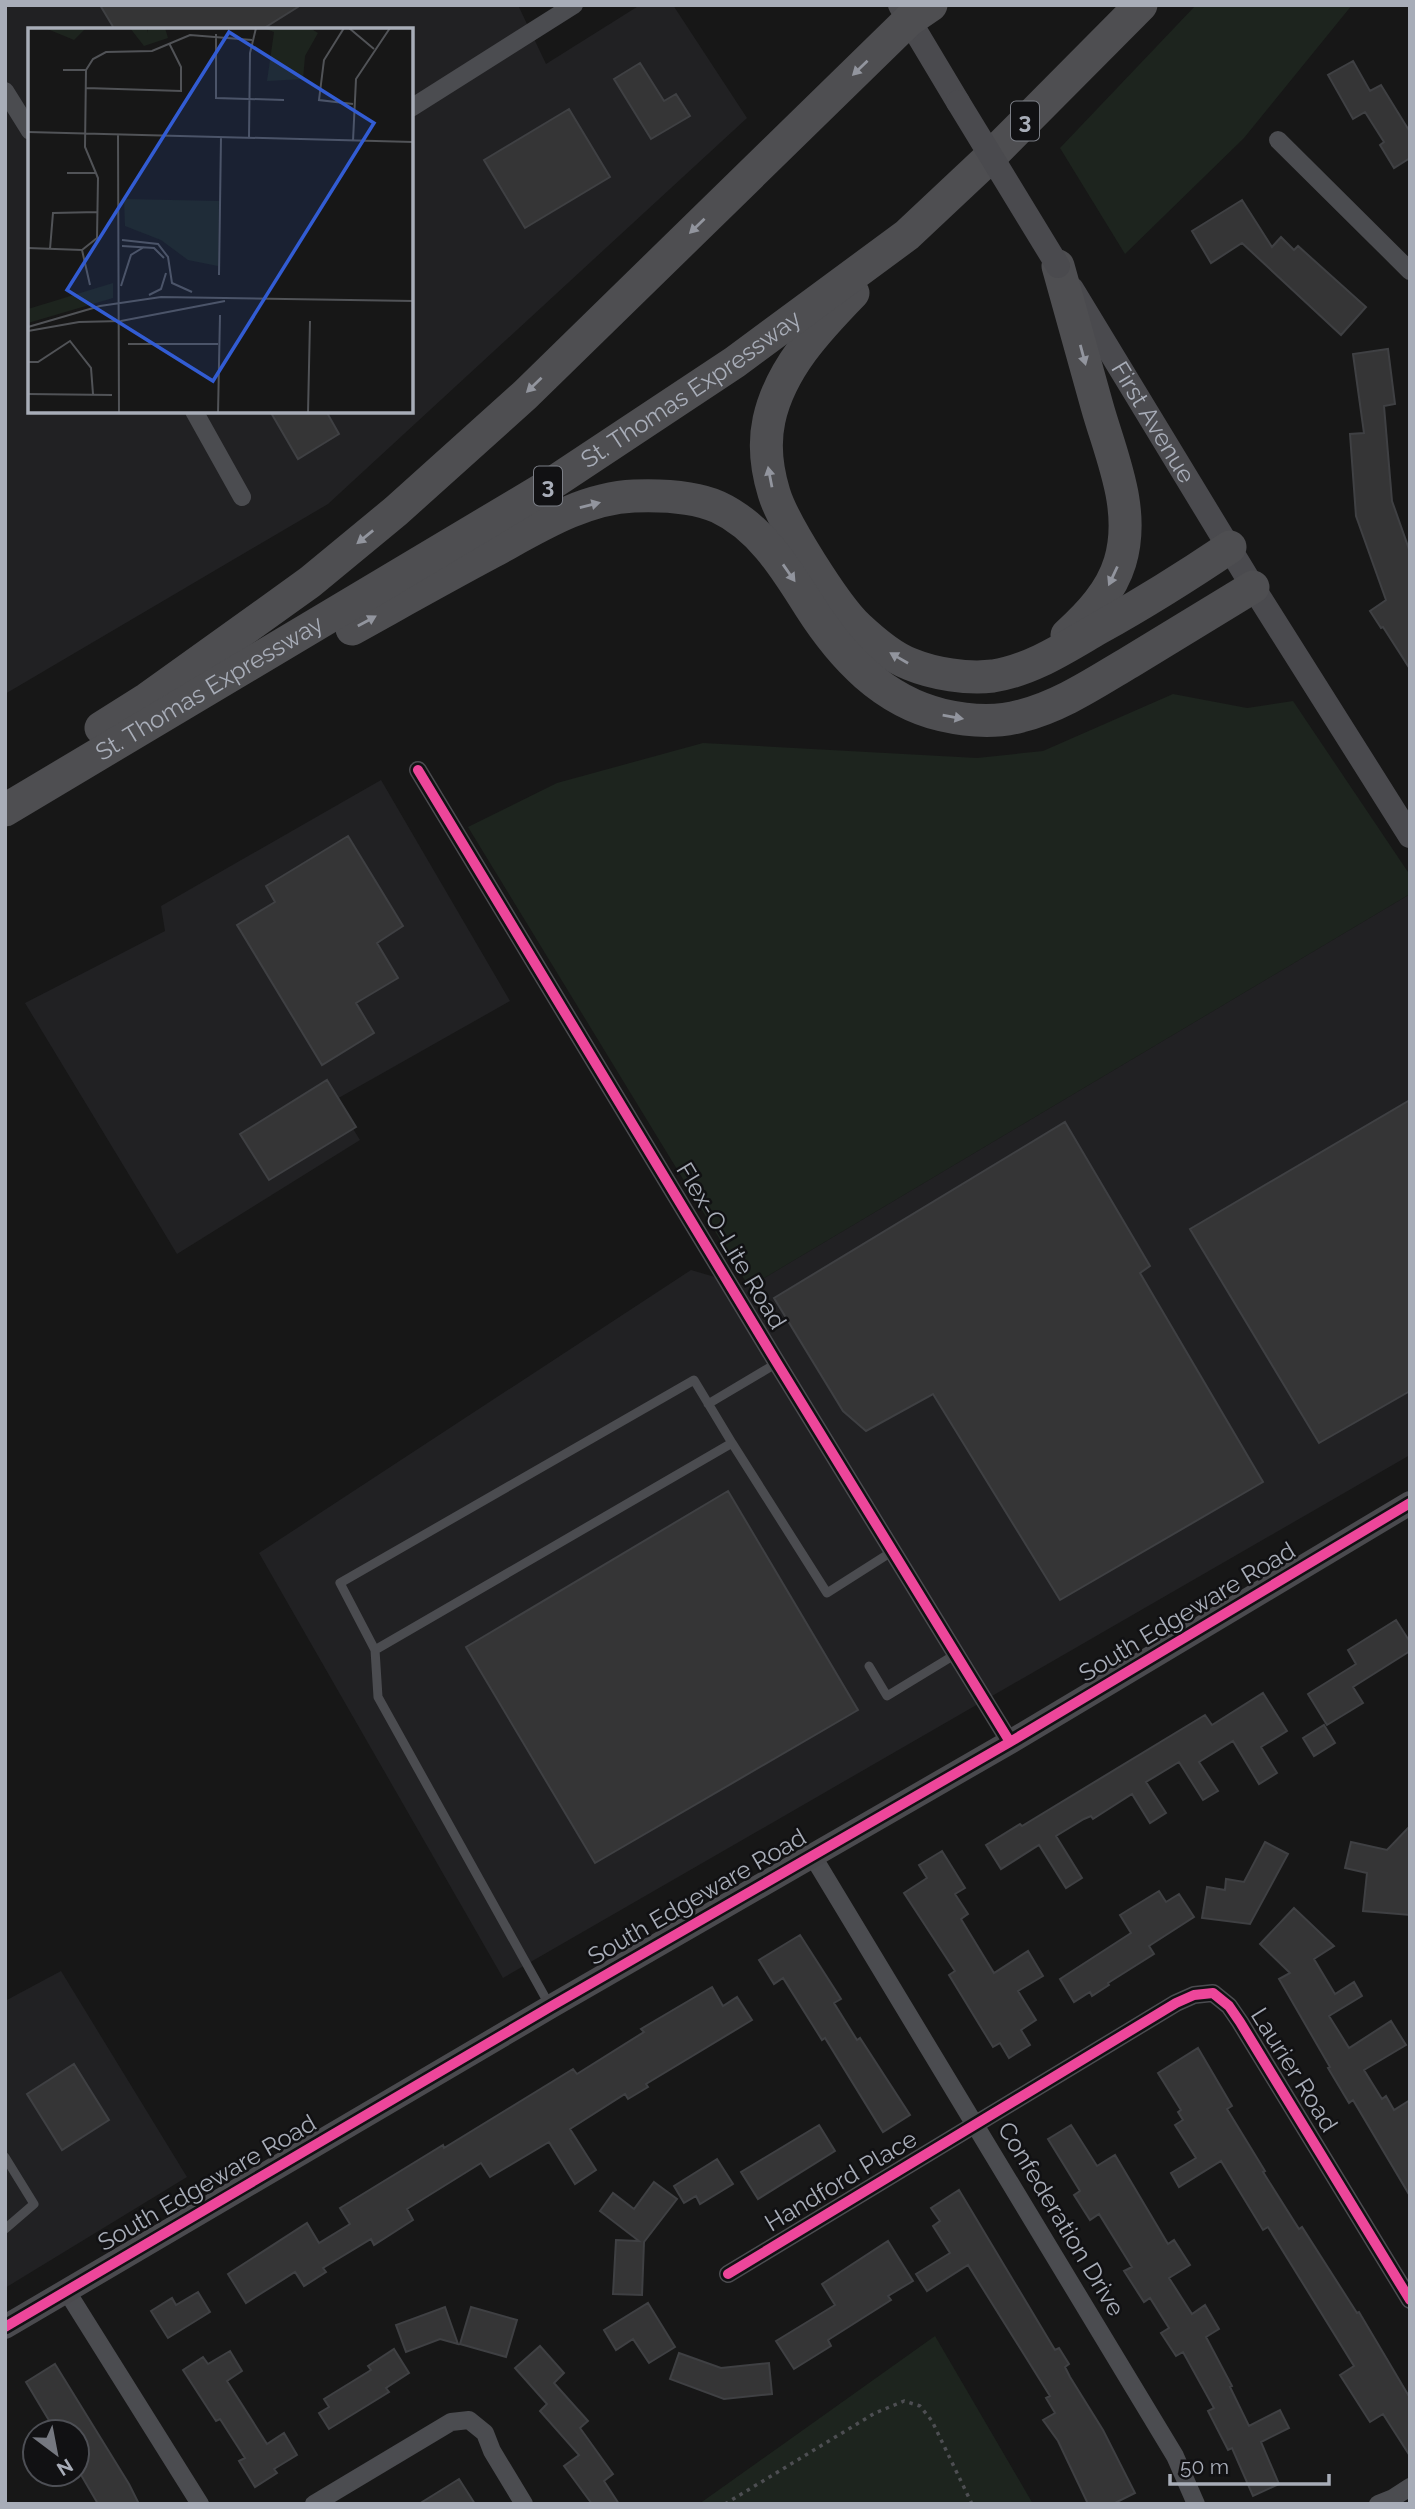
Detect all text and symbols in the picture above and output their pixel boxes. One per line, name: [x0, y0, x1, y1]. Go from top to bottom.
inset map: [28, 28, 413, 413]
one-way arrow: [852, 59, 869, 75]
road number: 3: [1011, 102, 1039, 140]
one-way arrow: [689, 218, 706, 234]
street label: St. Thomas Expressway: [575, 303, 806, 474]
one-way arrow: [1078, 345, 1089, 367]
street label: First Avenue: [1105, 356, 1201, 488]
one-way arrow: [526, 377, 543, 393]
road number: 3: [534, 466, 562, 506]
one-way arrow: [765, 466, 776, 488]
one-way arrow: [579, 499, 601, 510]
one-way arrow: [356, 529, 373, 544]
one-way arrow: [781, 564, 795, 582]
one-way arrow: [1108, 565, 1119, 586]
street label: St. Thomas Expressway: [90, 609, 328, 767]
one-way arrow: [357, 615, 377, 627]
one-way arrow: [890, 652, 909, 664]
one-way arrow: [942, 712, 964, 723]
street label: Flex-O-Lite Road: [670, 1157, 793, 1334]
street label: South Edgeware Road: [1073, 1536, 1300, 1688]
street label: South Edgeware Road: [582, 1822, 811, 1971]
street label: Laurier Road: [1245, 2002, 1344, 2137]
street label: South Edgeware Road: [92, 2108, 321, 2257]
street label: Confederation Drive: [992, 2116, 1131, 2321]
street label: Handford Place: [759, 2124, 922, 2237]
north arrow: [21, 2418, 91, 2488]
scale bar: [1170, 2442, 1329, 2486]
text: N: [53, 2454, 77, 2481]
text: 50 m: [1180, 2454, 1229, 2479]

